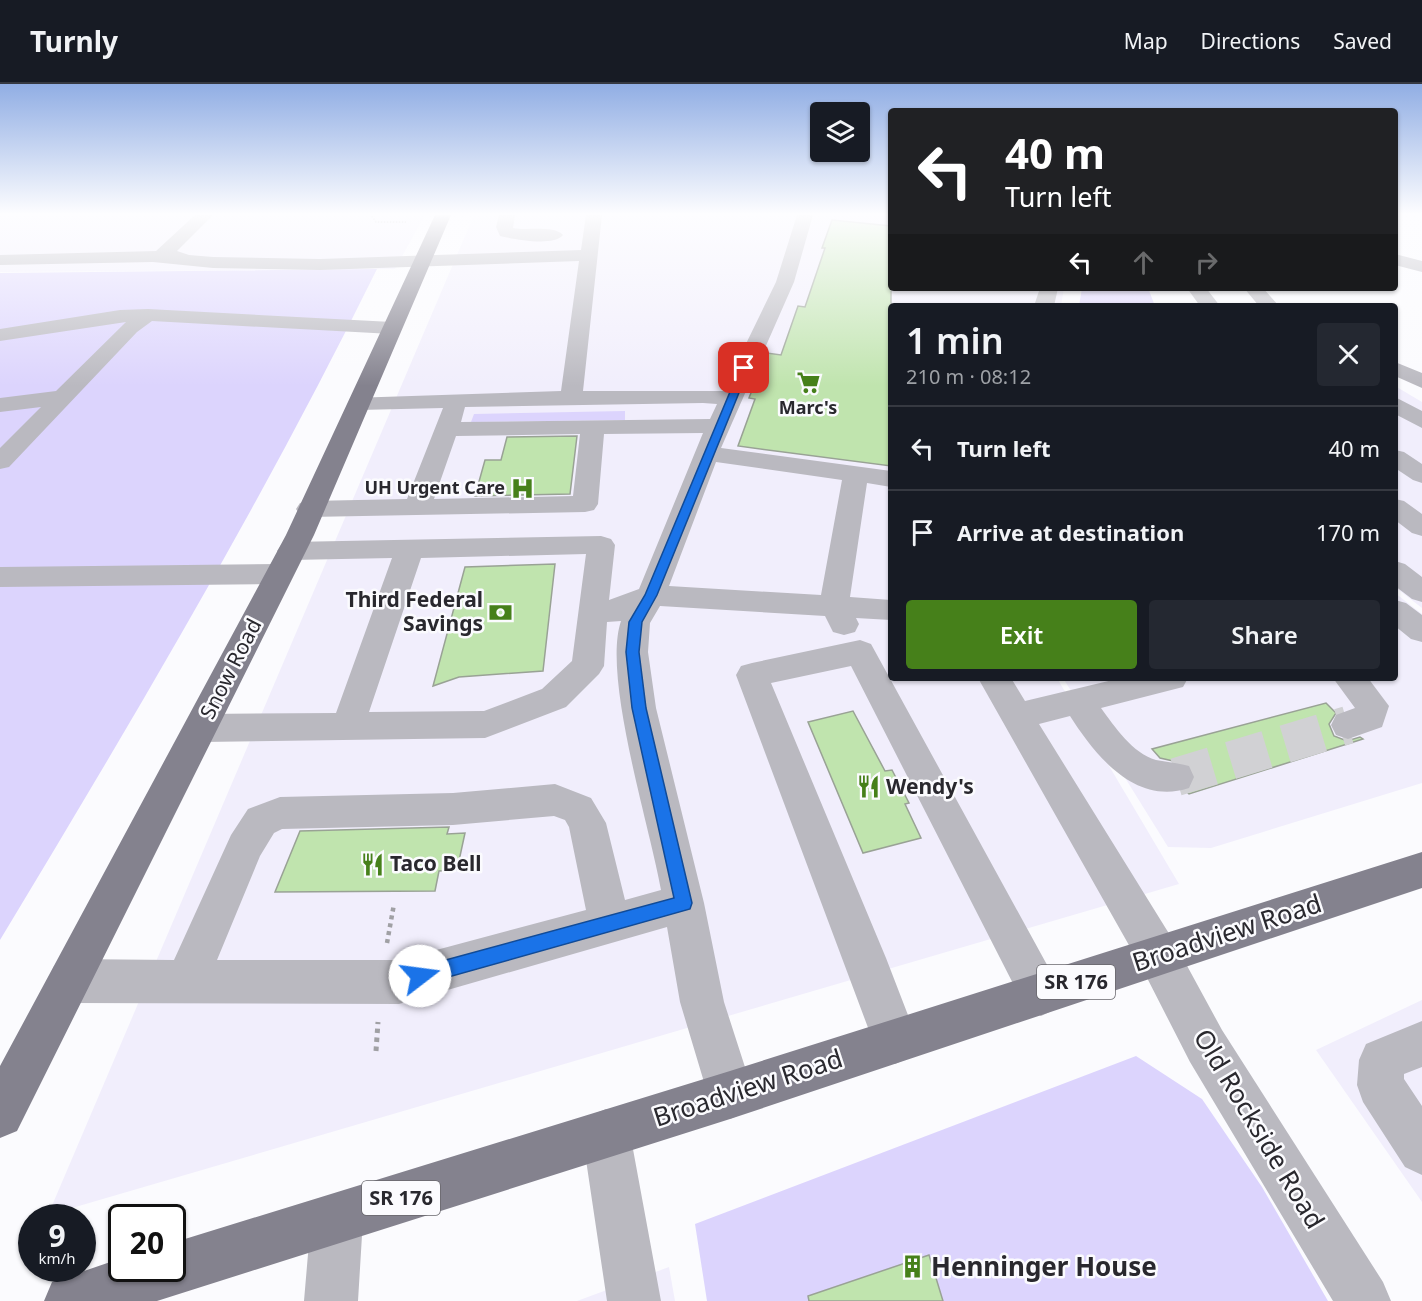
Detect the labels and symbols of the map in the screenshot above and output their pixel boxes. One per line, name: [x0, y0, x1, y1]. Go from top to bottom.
pin: [718, 342, 769, 393]
supermarket icon: Marc's: [795, 369, 821, 395]
place label: Marc's: [779, 395, 837, 419]
place label: UH Urgent Care: [364, 475, 505, 499]
hospital icon: UH Urgent Care: [510, 475, 536, 501]
place label: Third Federal Savings: [346, 585, 483, 637]
bank icon: Third Federal Savings: [488, 599, 514, 625]
street label: Snow Road: [193, 614, 267, 724]
place label: Wendy's: [886, 772, 974, 800]
restaurant icon: Wendy's: [855, 774, 881, 800]
place label: Taco Bell: [390, 849, 481, 877]
restaurant icon: Taco Bell: [359, 851, 385, 877]
street label: Broadview Road: [1127, 884, 1326, 980]
position arrow: [388, 944, 452, 1008]
road number: SR 176: [1037, 965, 1115, 999]
street label: Old Rockside Road: [1186, 1022, 1334, 1235]
street label: Broadview Road: [648, 1039, 847, 1135]
road number: SR 176: [362, 1181, 440, 1215]
speed limit sign: 20: [108, 1204, 186, 1282]
place label: Henninger House: [931, 1248, 1157, 1284]
building icon: Henninger House: [900, 1254, 926, 1280]

